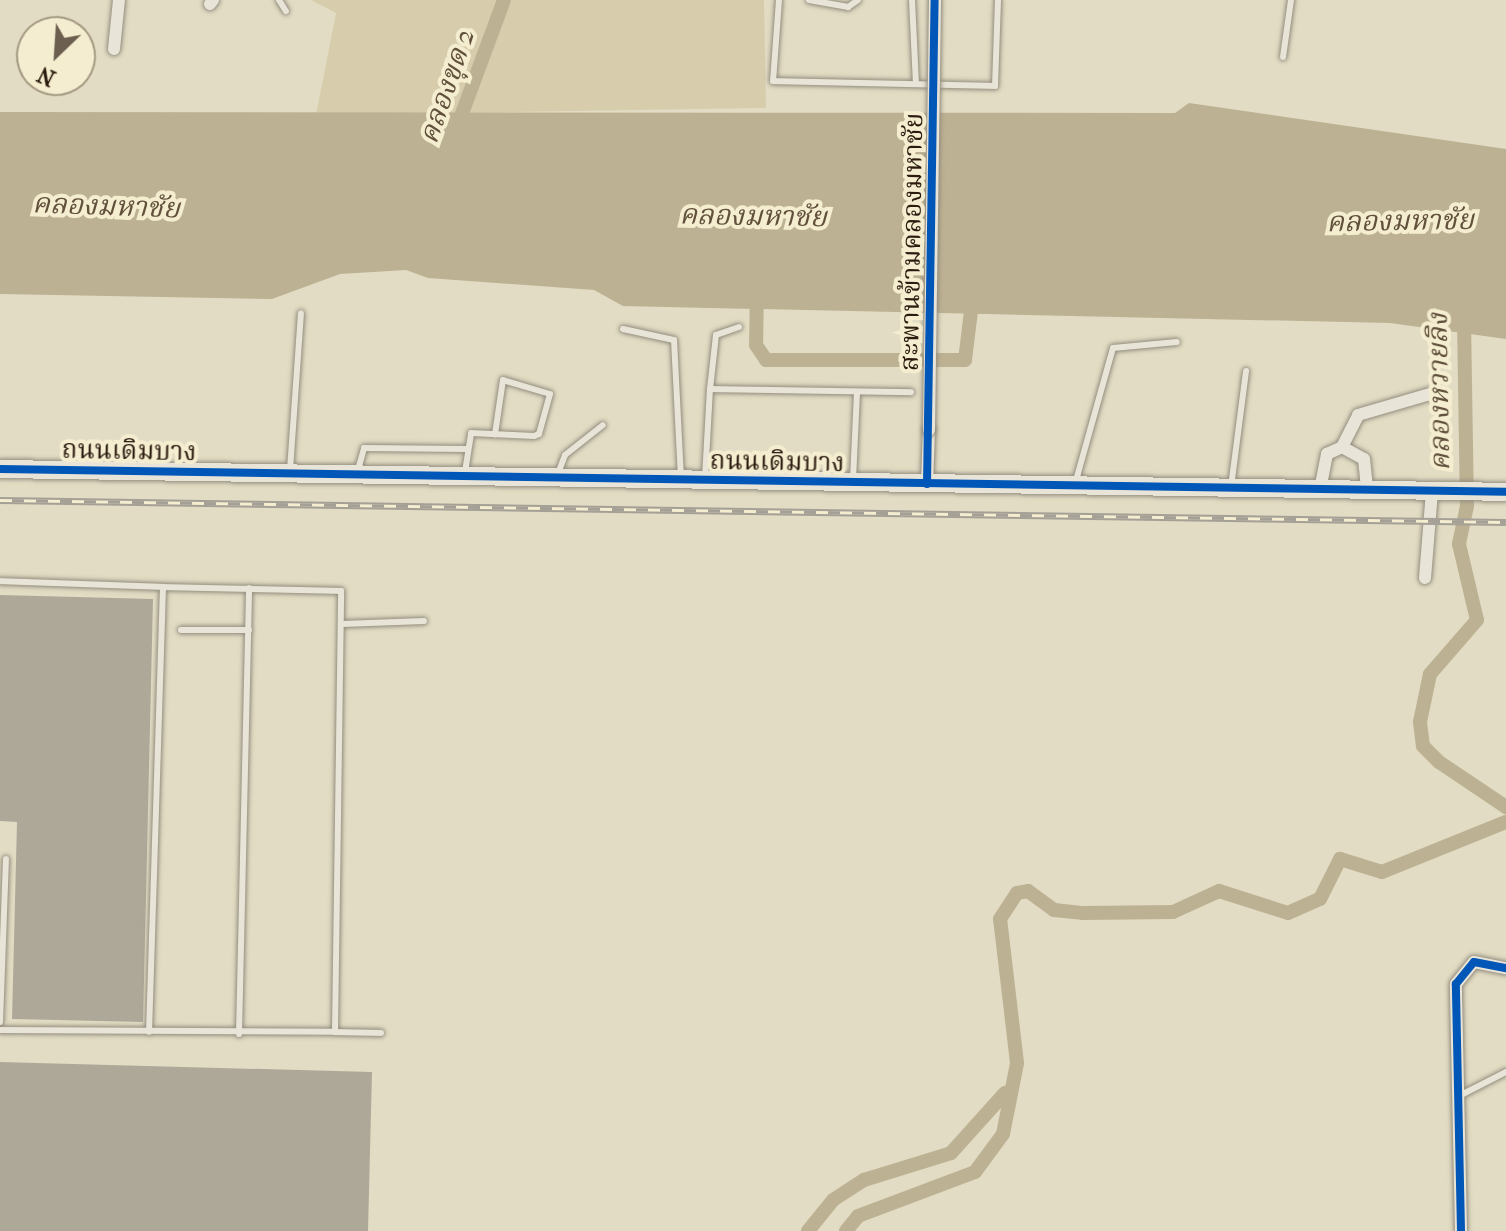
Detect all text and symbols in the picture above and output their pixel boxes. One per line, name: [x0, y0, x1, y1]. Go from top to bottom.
north arrow: [16, 16, 96, 96]
water label: คลองขุด 2: [412, 24, 482, 148]
text: N: [34, 61, 60, 91]
street label: สะพานข้ามคลองมหาชัย: [894, 113, 930, 371]
water label: คลองมหาชัย: [32, 187, 180, 225]
water label: คลองมหาชัย: [679, 198, 827, 234]
water label: คลองมหาชัย: [1326, 203, 1474, 239]
water label: คลองหวายลิง: [1421, 313, 1457, 471]
street label: ถนนเดิมบาง: [61, 434, 197, 468]
street label: ถนนเดิมบาง: [709, 445, 845, 479]

